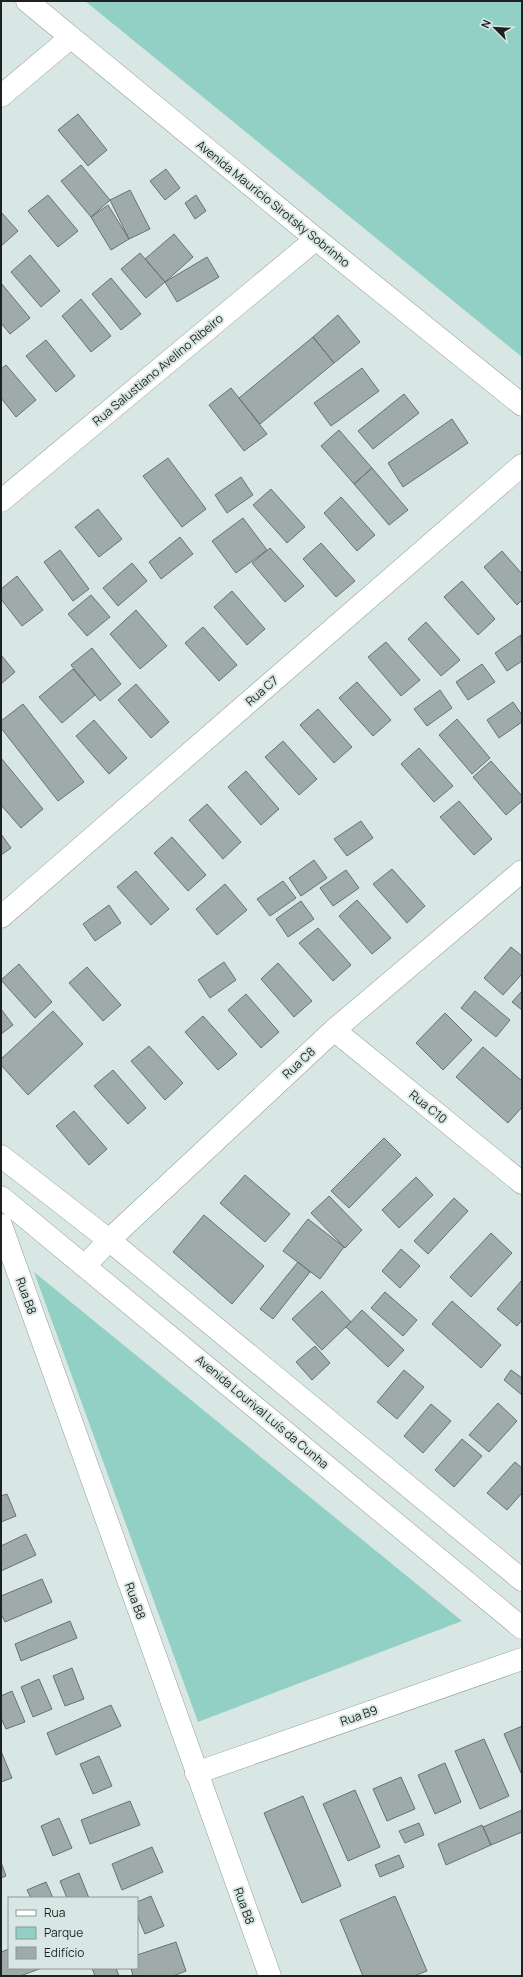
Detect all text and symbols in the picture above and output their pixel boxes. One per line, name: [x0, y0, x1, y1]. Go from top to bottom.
north arrow: [475, 8, 515, 48]
text: N: [477, 17, 494, 30]
street label: Avenida Maurício Sirotsky Sobrinho: [193, 136, 354, 271]
street label: Rua Salustiano Avelino Ribeiro: [89, 310, 227, 429]
street label: Rua C7: [242, 672, 282, 710]
street label: Rua C8: [278, 1043, 319, 1082]
street label: Rua C10: [406, 1086, 451, 1127]
street label: Rua B8: [12, 1275, 41, 1317]
street label: Avenida Lourival Luís da Cunha: [192, 1351, 332, 1472]
street label: Rua B8: [121, 1580, 150, 1622]
street label: Rua B9: [338, 1701, 380, 1730]
street label: Rua B8: [230, 1885, 259, 1927]
legend: [8, 1897, 138, 1969]
text: Rua: [44, 1904, 65, 1921]
text: Parque: [44, 1924, 83, 1941]
text: Edifício: [44, 1944, 84, 1961]

